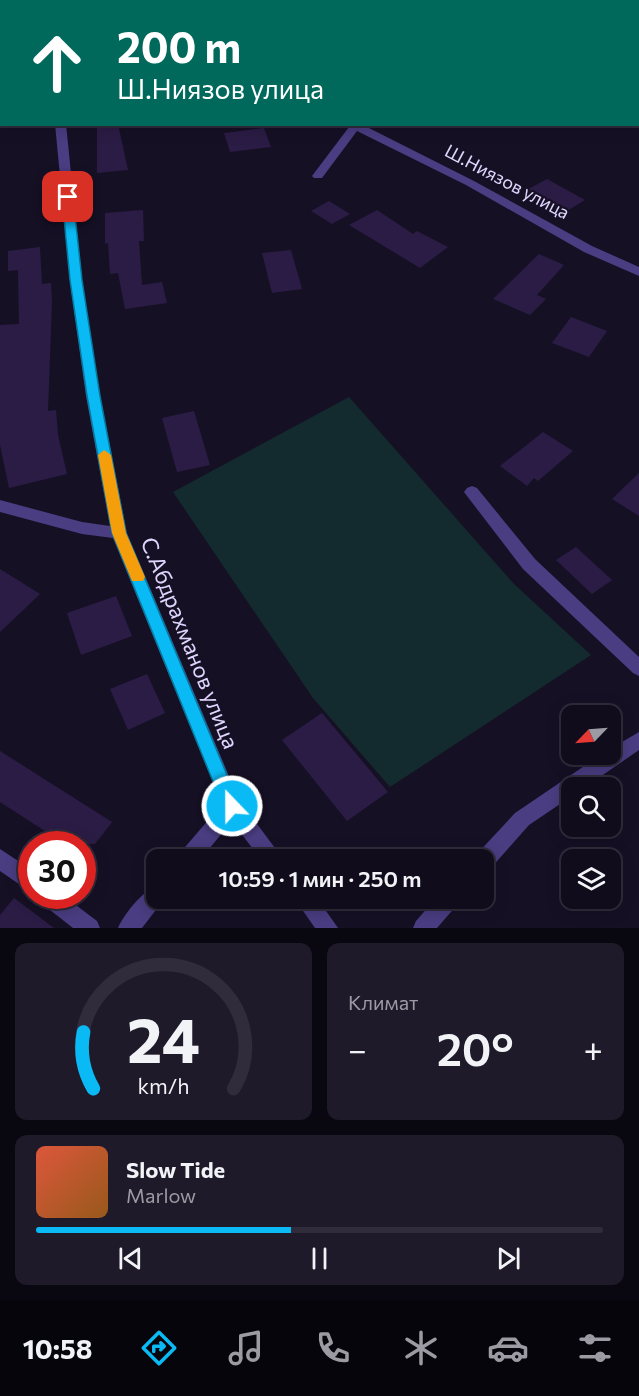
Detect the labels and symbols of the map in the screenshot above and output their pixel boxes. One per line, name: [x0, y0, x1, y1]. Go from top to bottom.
street label: Ш.Ниязов улица: [441, 139, 574, 223]
pin: [42, 171, 93, 222]
street label: С.Абдрахманов улица: [136, 533, 245, 753]
north arrow: [561, 705, 621, 765]
position arrow: [200, 774, 264, 838]
speed limit sign: 30: [18, 831, 96, 909]

